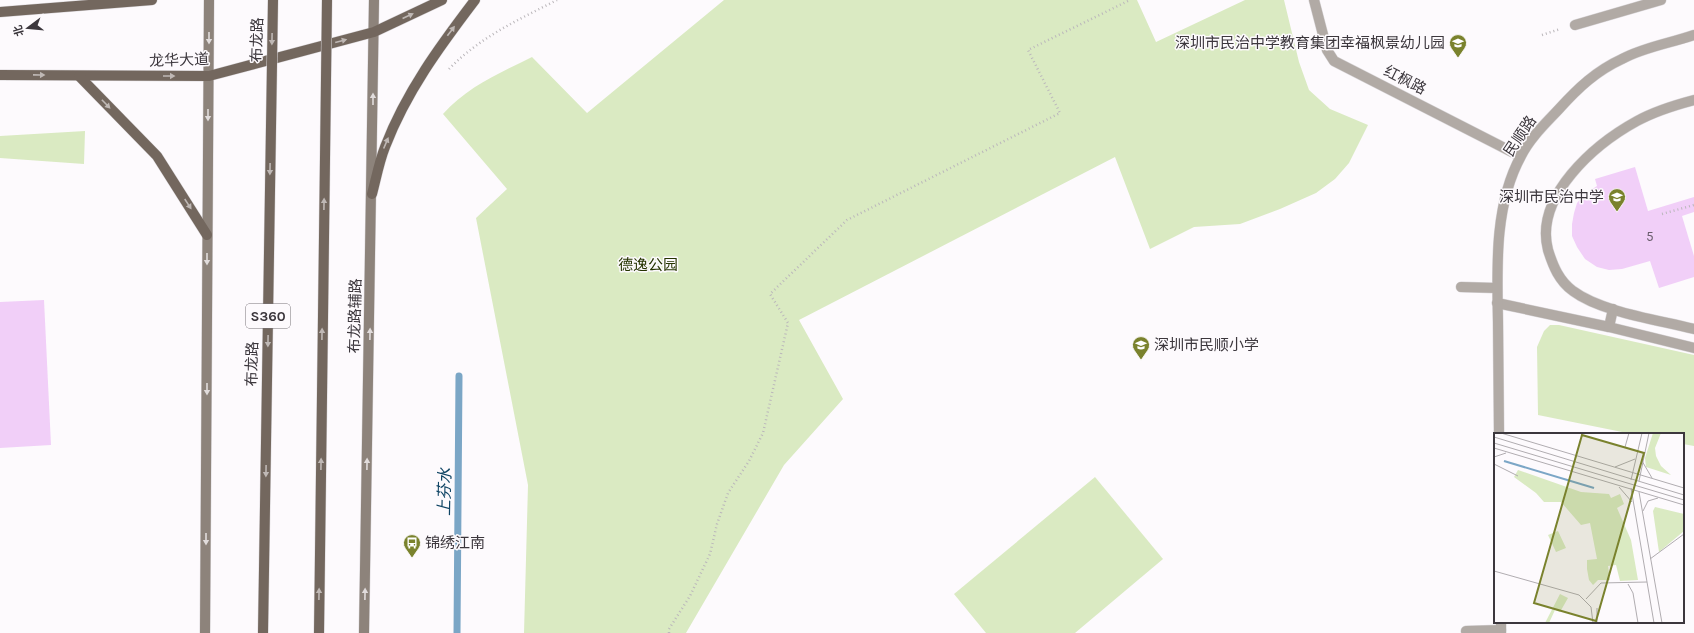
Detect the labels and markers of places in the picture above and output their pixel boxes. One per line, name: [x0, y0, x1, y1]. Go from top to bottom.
school or university icon: 深圳市民治中学教育集团幸福枫景幼儿园: [1448, 33, 1468, 58]
place label: 深圳市民治中学教育集团幸福枫景幼儿园: [1175, 34, 1445, 52]
school or university icon: 深圳市民治中学: [1607, 187, 1627, 212]
place label: 深圳市民治中学: [1499, 188, 1604, 206]
school or university icon: 深圳市民顺小学: [1131, 335, 1151, 360]
place label: 深圳市民顺小学: [1154, 336, 1259, 354]
bus stop icon: 锦绣江南: [402, 533, 422, 558]
place label: 锦绣江南: [425, 534, 485, 552]

